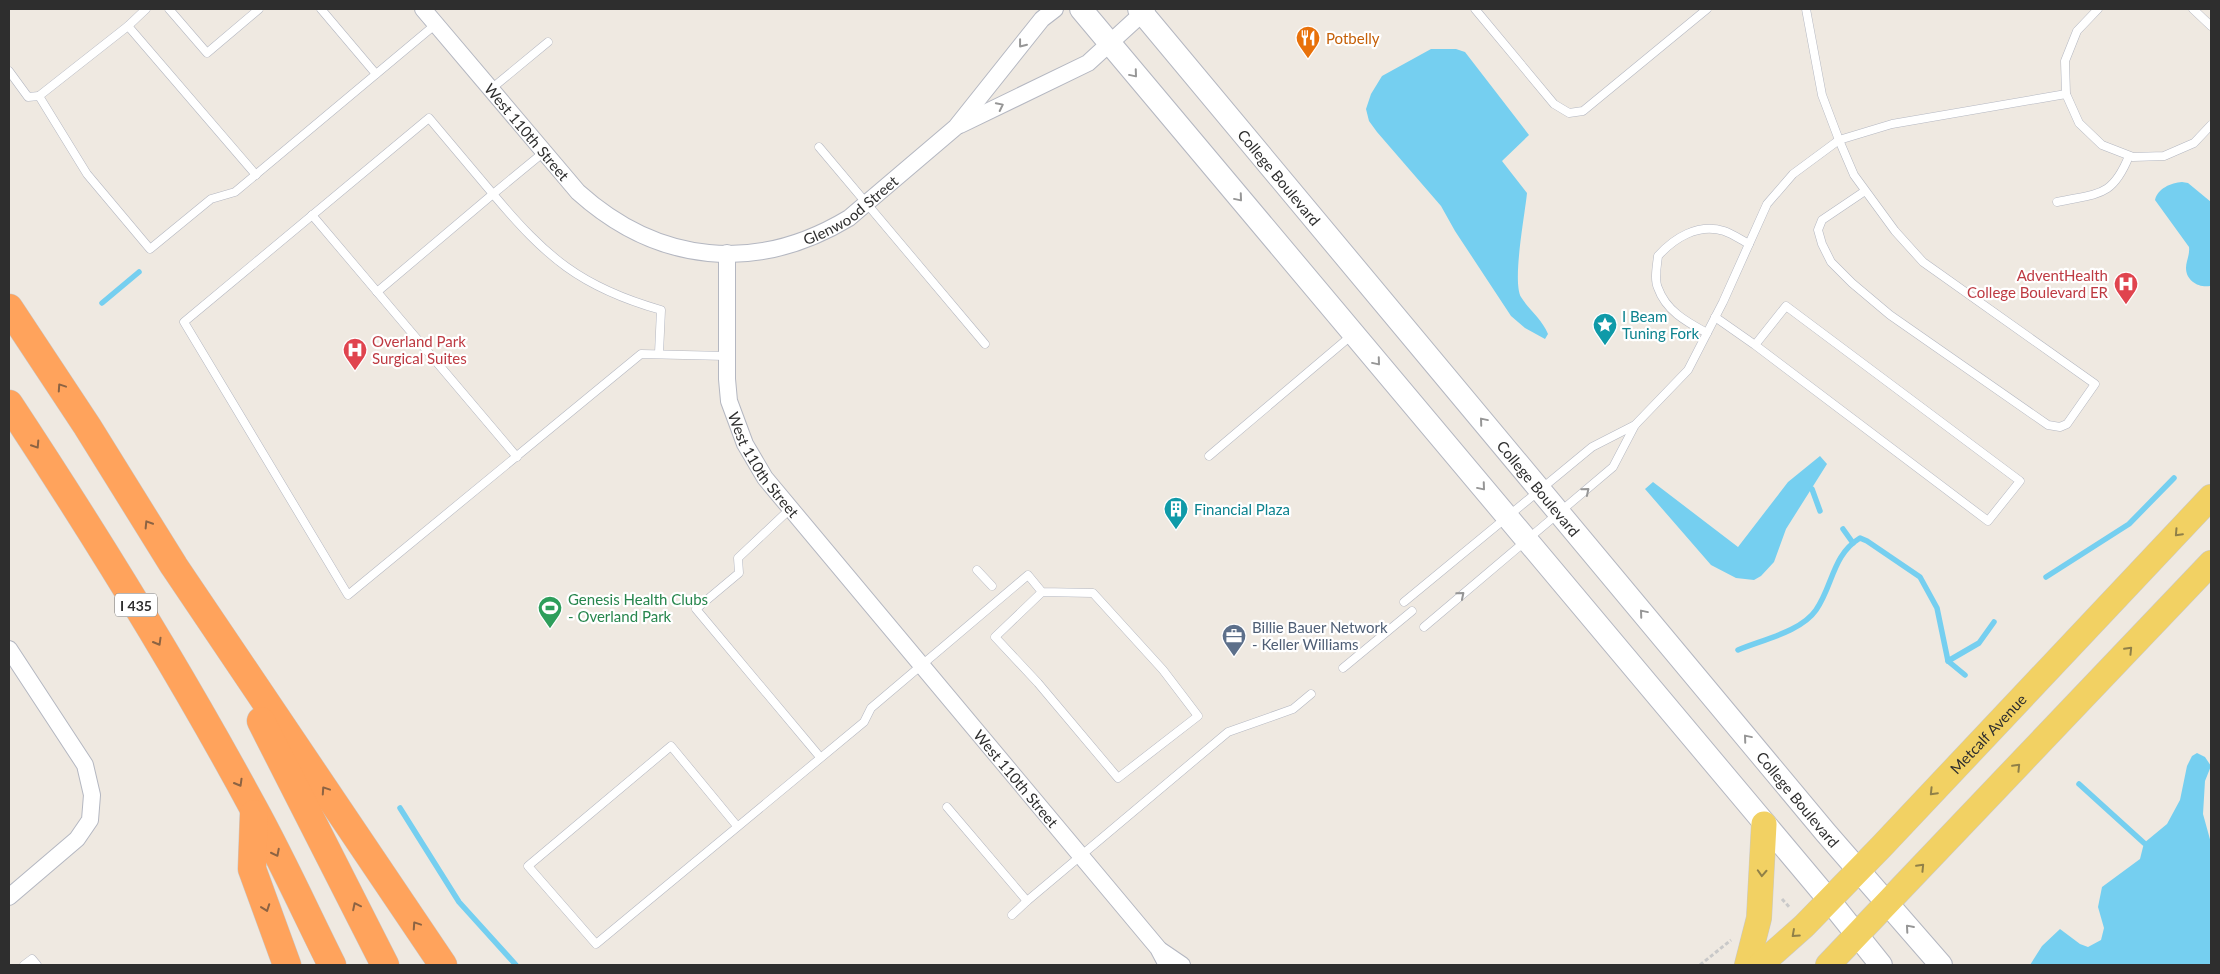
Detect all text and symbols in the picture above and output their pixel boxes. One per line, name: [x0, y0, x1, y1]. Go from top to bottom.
restaurant icon: Potbelly: [1295, 25, 1321, 59]
place label: Potbelly: [1326, 29, 1380, 47]
one-way arrow: [1019, 38, 1027, 47]
one-way arrow: [1128, 68, 1137, 77]
street label: West 110th Street: [481, 80, 574, 185]
one-way arrow: [995, 102, 1004, 112]
street label: College Boulevard: [1234, 126, 1324, 229]
street label: Glenwood Street: [801, 171, 902, 248]
one-way arrow: [1233, 192, 1241, 201]
place label: AdventHealth College Boulevard ER: [1967, 266, 2109, 301]
hospital icon: AdventHealth College Boulevard ER: [2113, 271, 2139, 305]
place label: I Beam Tuning Fork: [1622, 307, 1699, 342]
place icon: I Beam Tuning Fork: [1592, 312, 1618, 346]
place label: Overland Park Surgical Suites: [372, 332, 467, 367]
hospital icon: Overland Park Surgical Suites: [342, 337, 368, 371]
one-way arrow: [1372, 357, 1381, 366]
one-way arrow: [58, 383, 67, 393]
street label: West 110th Street: [725, 409, 803, 521]
one-way arrow: [1481, 418, 1489, 427]
street label: College Boulevard: [1493, 437, 1584, 540]
one-way arrow: [29, 440, 39, 449]
one-way arrow: [1476, 481, 1484, 490]
one-way arrow: [1580, 487, 1589, 496]
building icon: Financial Plaza: [1163, 496, 1189, 530]
place label: Financial Plaza: [1194, 500, 1290, 518]
one-way arrow: [145, 521, 154, 530]
one-way arrow: [2175, 527, 2184, 536]
place label: Genesis Health Clubs - Overland Park: [568, 590, 708, 625]
one-way arrow: [1456, 592, 1465, 601]
road number: I 435: [115, 594, 157, 616]
sports icon: Genesis Health Clubs - Overland Park: [537, 595, 563, 629]
one-way arrow: [1641, 610, 1649, 619]
place label: Billie Bauer Network - Keller Williams: [1252, 618, 1388, 653]
office icon: Billie Bauer Network - Keller Williams: [1221, 623, 1247, 657]
one-way arrow: [152, 637, 162, 646]
one-way arrow: [2123, 646, 2132, 655]
street label: Metcalf Avenue: [1946, 690, 2030, 777]
street label: West 110th Street: [970, 726, 1062, 831]
one-way arrow: [1745, 735, 1753, 744]
street label: College Boulevard: [1753, 748, 1843, 851]
one-way arrow: [2011, 764, 2020, 773]
one-way arrow: [233, 778, 243, 787]
one-way arrow: [322, 786, 331, 796]
one-way arrow: [1930, 787, 1939, 796]
one-way arrow: [270, 848, 280, 857]
one-way arrow: [1915, 864, 1924, 873]
one-way arrow: [1756, 869, 1767, 877]
one-way arrow: [352, 902, 362, 911]
one-way arrow: [261, 904, 271, 912]
one-way arrow: [413, 921, 422, 931]
one-way arrow: [1906, 925, 1915, 934]
one-way arrow: [1792, 928, 1801, 937]

